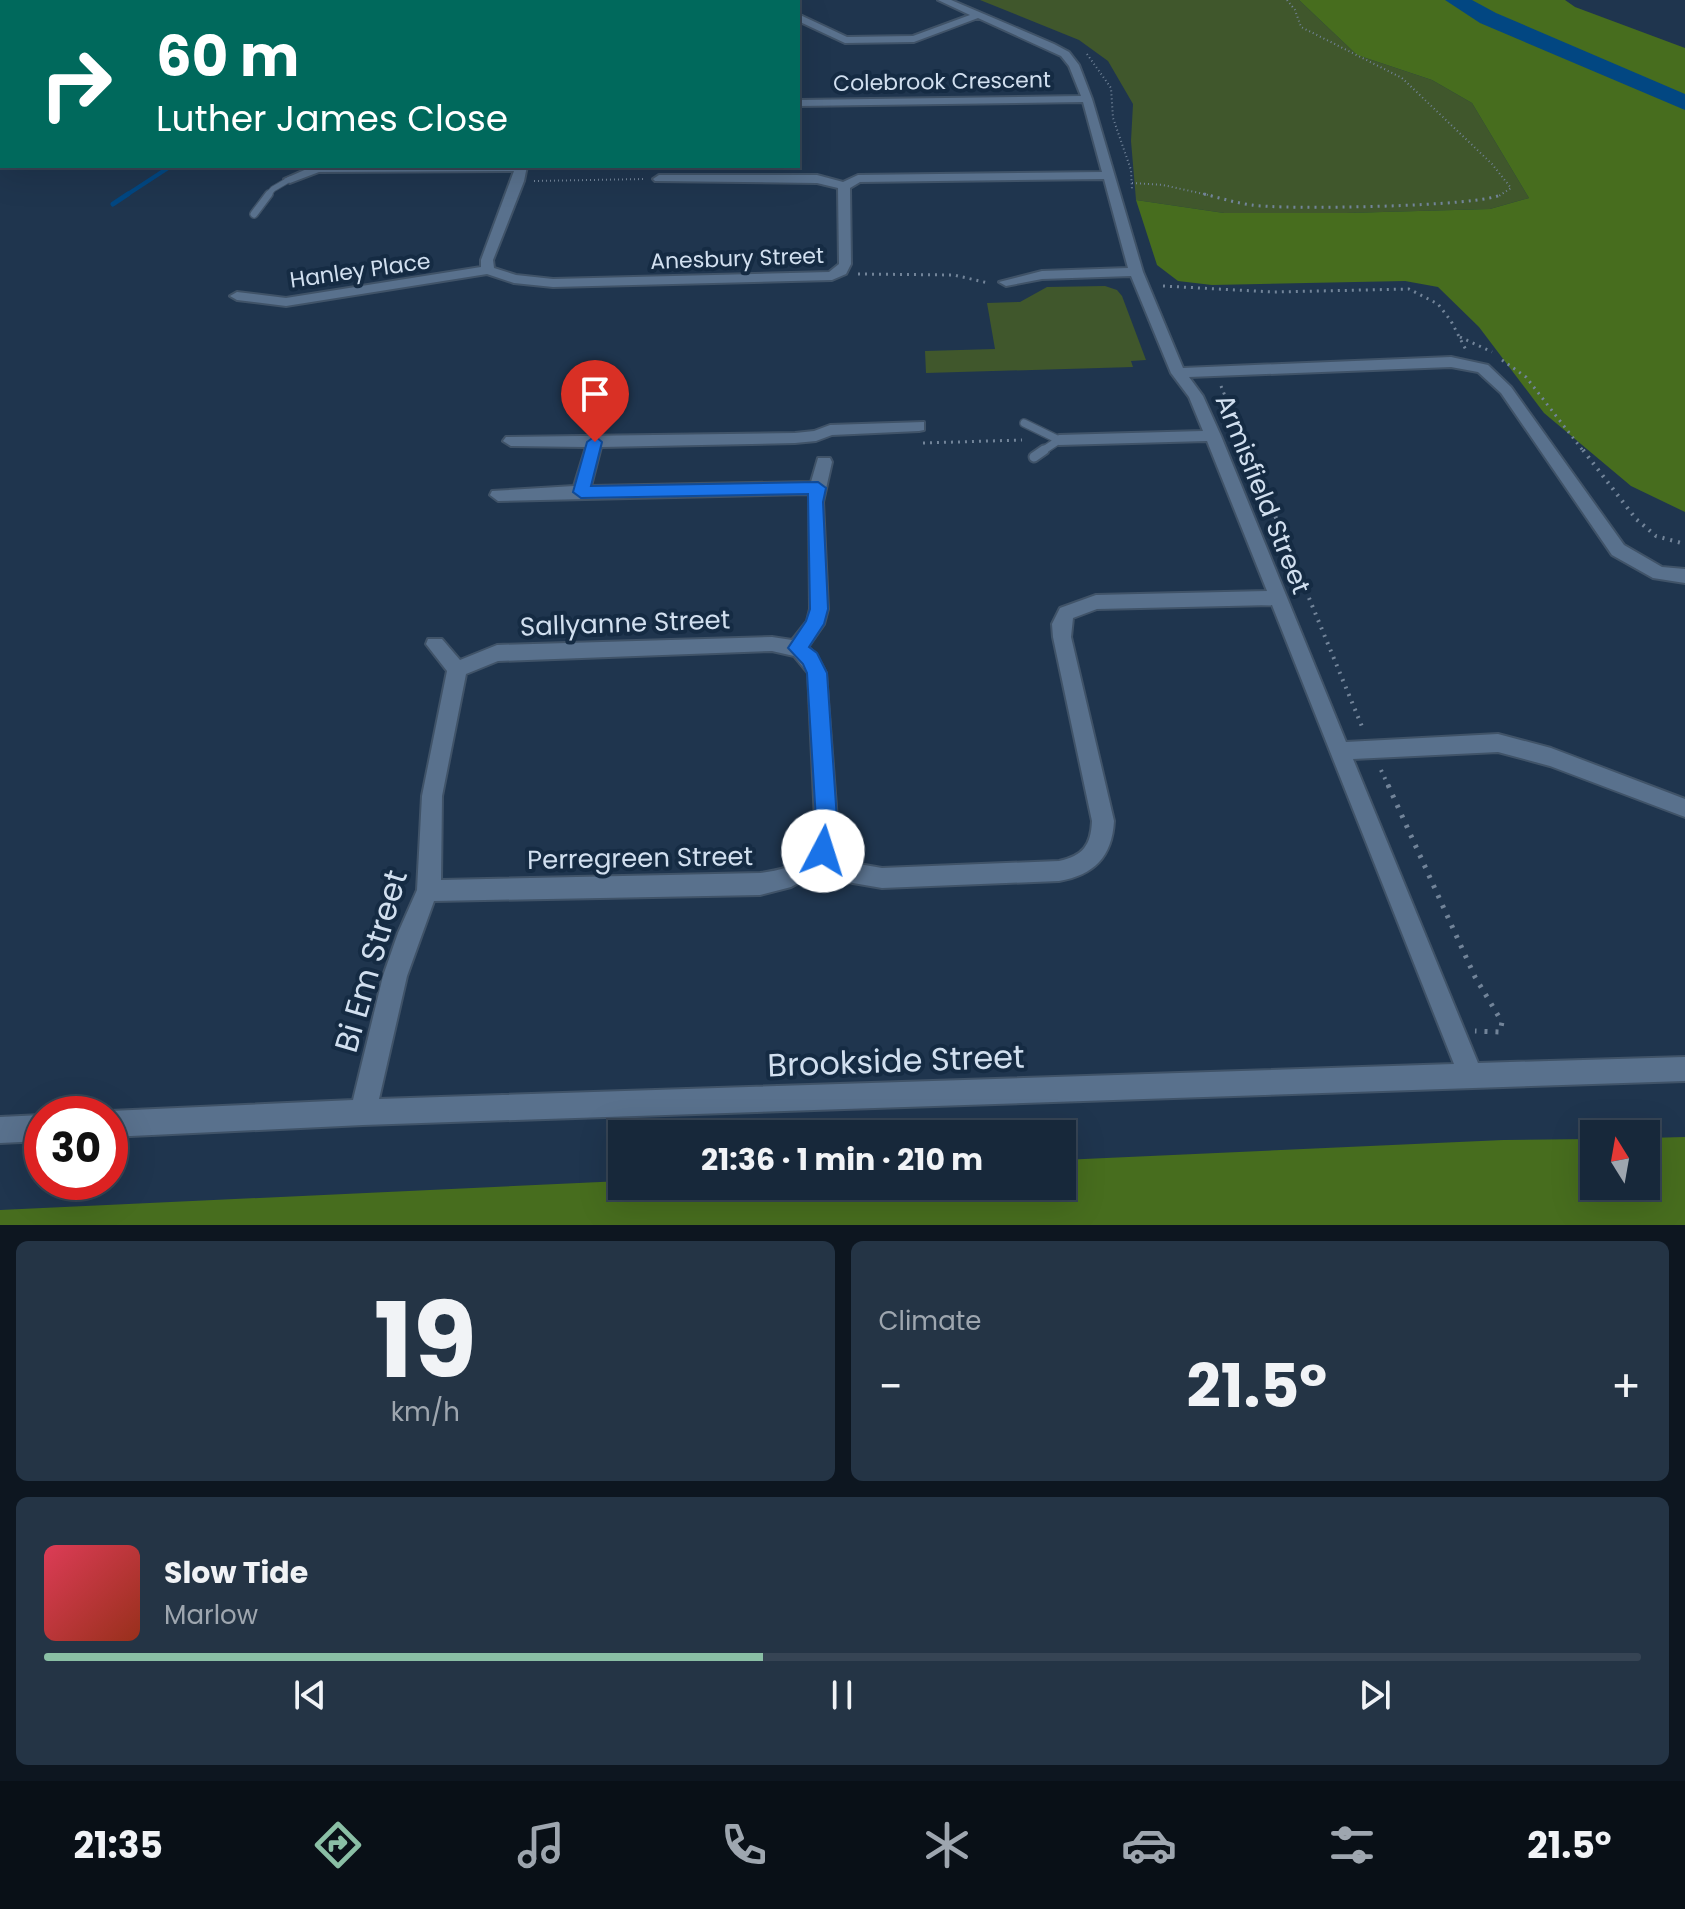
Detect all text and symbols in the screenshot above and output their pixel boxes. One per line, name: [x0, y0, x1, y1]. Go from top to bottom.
text: 60 m: [156, 17, 299, 96]
icon: right: [24, 32, 128, 136]
street label: Colebrook Crescent: [833, 64, 1051, 99]
text: Luther James Close: [156, 93, 508, 144]
street label: Anesbury Street: [650, 240, 824, 277]
street label: Hanley Place: [288, 245, 432, 296]
pin: [561, 360, 629, 442]
icon: arrive: [573, 372, 617, 416]
street label: Armisfield Street: [1207, 389, 1319, 599]
street label: Sallyanne Street: [519, 601, 731, 645]
position arrow: [781, 809, 865, 893]
street label: Perregreen Street: [527, 838, 753, 878]
street label: Bi Em Street: [323, 864, 418, 1057]
street label: Brookside Street: [767, 1034, 1025, 1087]
speed limit sign: 30: [24, 1096, 128, 1200]
north arrow: [1580, 1120, 1660, 1200]
map controls: [1580, 1120, 1660, 1200]
text: 21:36 · 1 min · 210 m: [701, 1138, 983, 1181]
text: 19: [374, 1268, 477, 1413]
text: Climate: [879, 1303, 981, 1339]
text: 21.5°: [1187, 1344, 1327, 1428]
text: −: [879, 1356, 903, 1417]
text: +: [1611, 1356, 1641, 1417]
text: km/h: [391, 1394, 460, 1430]
text: Slow Tide: [164, 1551, 308, 1594]
text: Marlow: [164, 1597, 258, 1633]
icon: previous: [288, 1673, 332, 1717]
icon: pause: [820, 1673, 864, 1717]
icon: next: [1353, 1673, 1397, 1717]
icon: directions: [310, 1817, 366, 1873]
icon: music: [513, 1817, 569, 1873]
icon: phone: [716, 1817, 772, 1873]
icon: climate: [919, 1817, 975, 1873]
icon: car: [1121, 1817, 1177, 1873]
icon: filters: [1324, 1817, 1380, 1873]
text: 21:35: [73, 1820, 163, 1871]
text: 21.5°: [1527, 1820, 1611, 1871]

